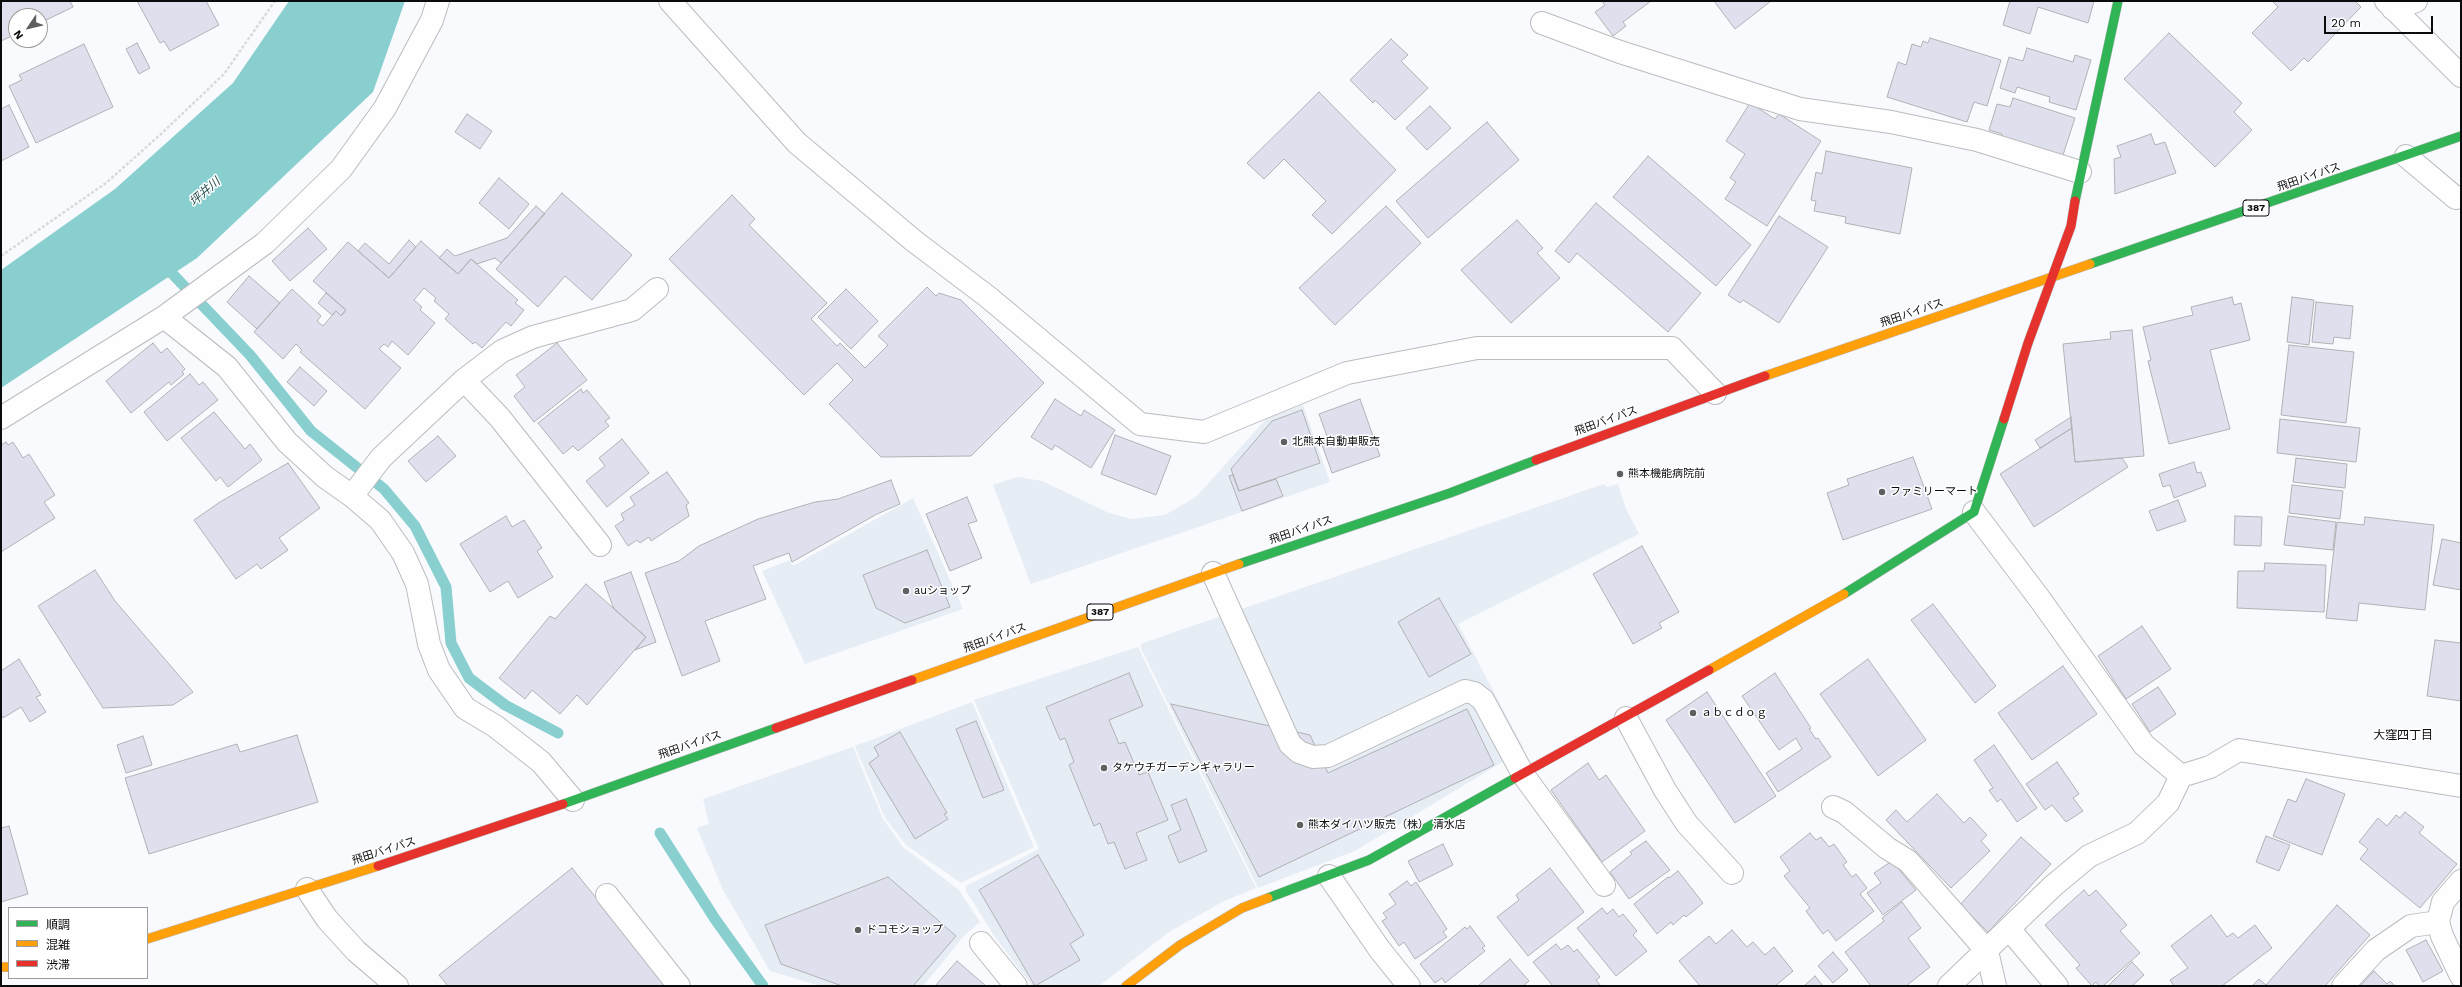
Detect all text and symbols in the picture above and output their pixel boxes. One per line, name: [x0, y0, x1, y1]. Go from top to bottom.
north arrow: [8, 8, 48, 48]
scale bar: [2326, 8, 2435, 34]
text: 20 m: [2331, 16, 2361, 30]
text: N: [11, 28, 26, 42]
street label: 飛田バイパス: [2276, 160, 2342, 194]
water label: 坪井川: [187, 175, 223, 209]
road number: 387: [2243, 200, 2269, 216]
street label: 飛田バイパス: [1879, 296, 1945, 330]
street label: 飛田バイパス: [1573, 404, 1639, 438]
place label: 北熊本自動車販売: [1292, 435, 1380, 449]
marker: 北熊本自動車販売: [1279, 437, 1289, 447]
place label: 熊本機能病院前: [1628, 467, 1705, 481]
marker: 熊本機能病院前: [1615, 469, 1625, 479]
place label: ファミリーマート: [1890, 485, 1978, 499]
marker: ファミリーマート: [1877, 487, 1887, 497]
street label: 飛田バイパス: [1268, 513, 1334, 547]
place label: auショップ: [914, 584, 971, 598]
marker: auショップ: [901, 586, 911, 596]
road number: 387: [1087, 604, 1113, 620]
street label: 飛田バイパス: [962, 621, 1028, 655]
place label: ａｂｃｄｏｇ: [1701, 706, 1767, 720]
marker: ａｂｃｄｏｇ: [1688, 708, 1698, 718]
street label: 飛田バイパス: [657, 728, 723, 762]
district label: 大窪四丁目: [2373, 728, 2433, 742]
place label: タケウチガーデンギャラリー: [1112, 761, 1255, 775]
marker: タケウチガーデンギャラリー: [1099, 763, 1109, 773]
place label: 熊本ダイハツ販売（株） 清水店: [1308, 818, 1466, 832]
marker: 熊本ダイハツ販売（株） 清水店: [1295, 820, 1305, 830]
street label: 飛田バイパス: [351, 835, 417, 867]
legend: [8, 907, 148, 979]
text: 順調: [46, 918, 70, 932]
place label: ドコモショップ: [866, 923, 943, 937]
marker: ドコモショップ: [853, 925, 863, 935]
text: 混雑: [46, 938, 70, 952]
text: 渋滞: [46, 958, 70, 972]

